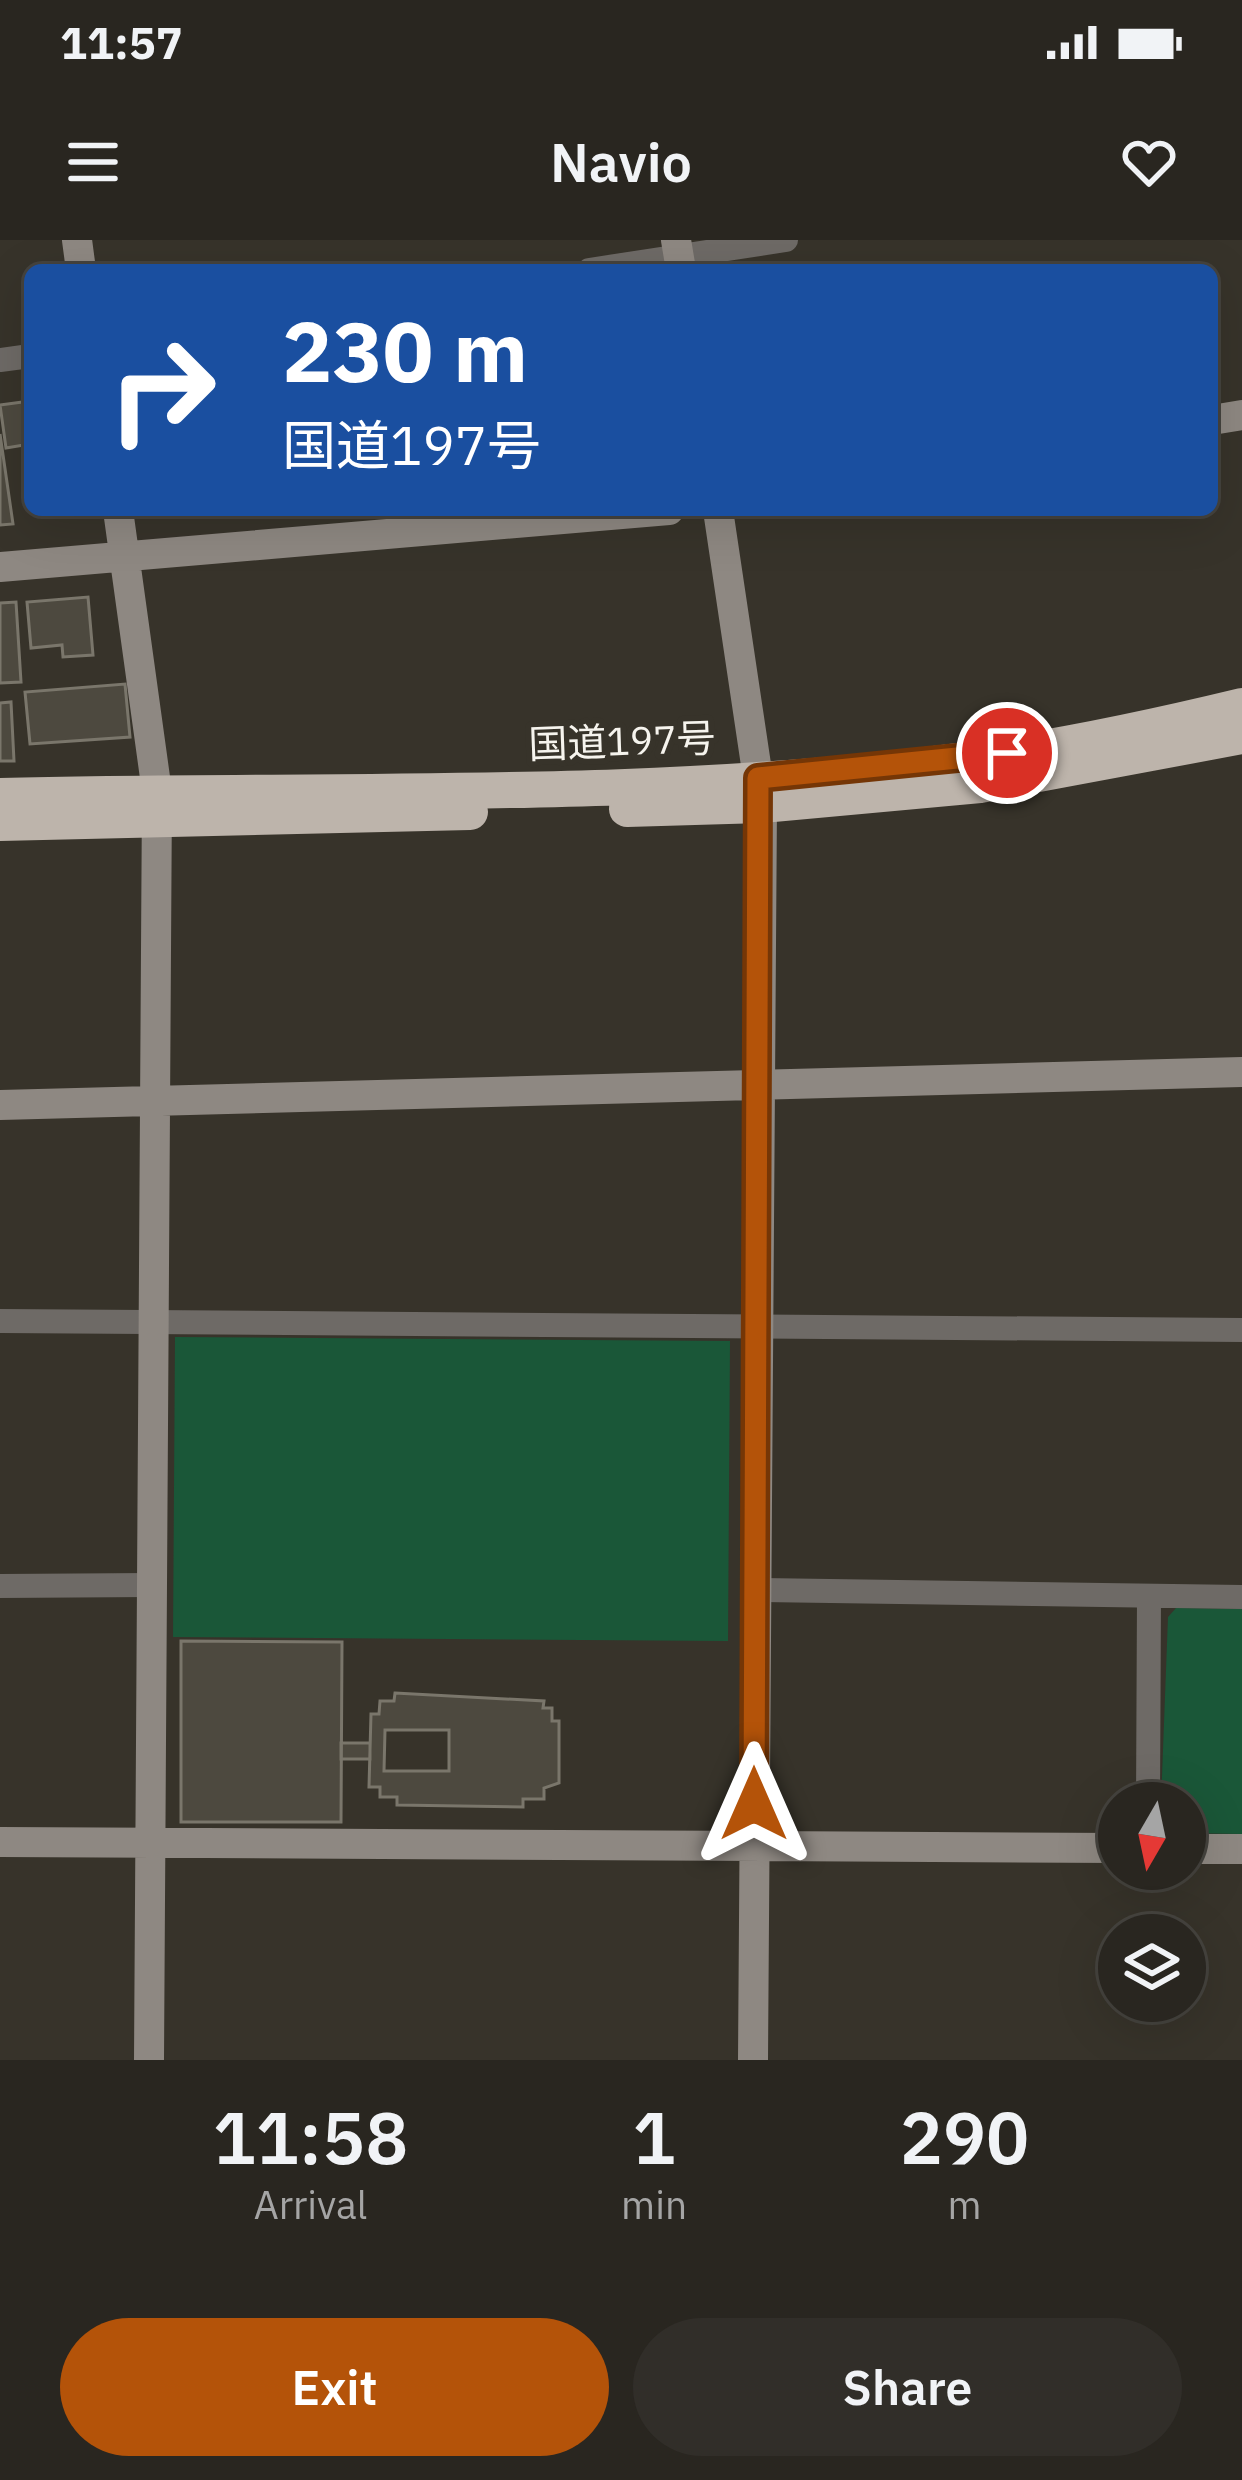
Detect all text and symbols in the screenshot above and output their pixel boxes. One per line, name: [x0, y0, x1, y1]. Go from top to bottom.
text: 11:57: [60, 13, 183, 71]
text: Navio: [550, 127, 692, 197]
icon: menu: [60, 129, 126, 195]
icon: heart: [1116, 129, 1182, 195]
text: 230 m: [282, 296, 528, 405]
icon: right: [84, 312, 240, 468]
text: 国道197号: [282, 410, 541, 480]
pin: [956, 702, 1058, 804]
street label: 国道197号: [528, 712, 716, 769]
icon: arrive: [974, 720, 1040, 786]
position arrow: [691, 1741, 817, 1867]
north arrow: [1098, 1782, 1206, 1890]
map controls: [1098, 1782, 1206, 2022]
button: layers: [1098, 1914, 1206, 2022]
text: 11:58: [213, 2090, 408, 2184]
text: 1: [632, 2090, 676, 2184]
text: 290: [900, 2090, 1029, 2184]
text: Arrival: [254, 2179, 367, 2230]
text: min: [621, 2179, 687, 2230]
text: m: [947, 2179, 982, 2230]
button: Exit: [60, 2318, 609, 2456]
button: Share: [633, 2318, 1182, 2456]

